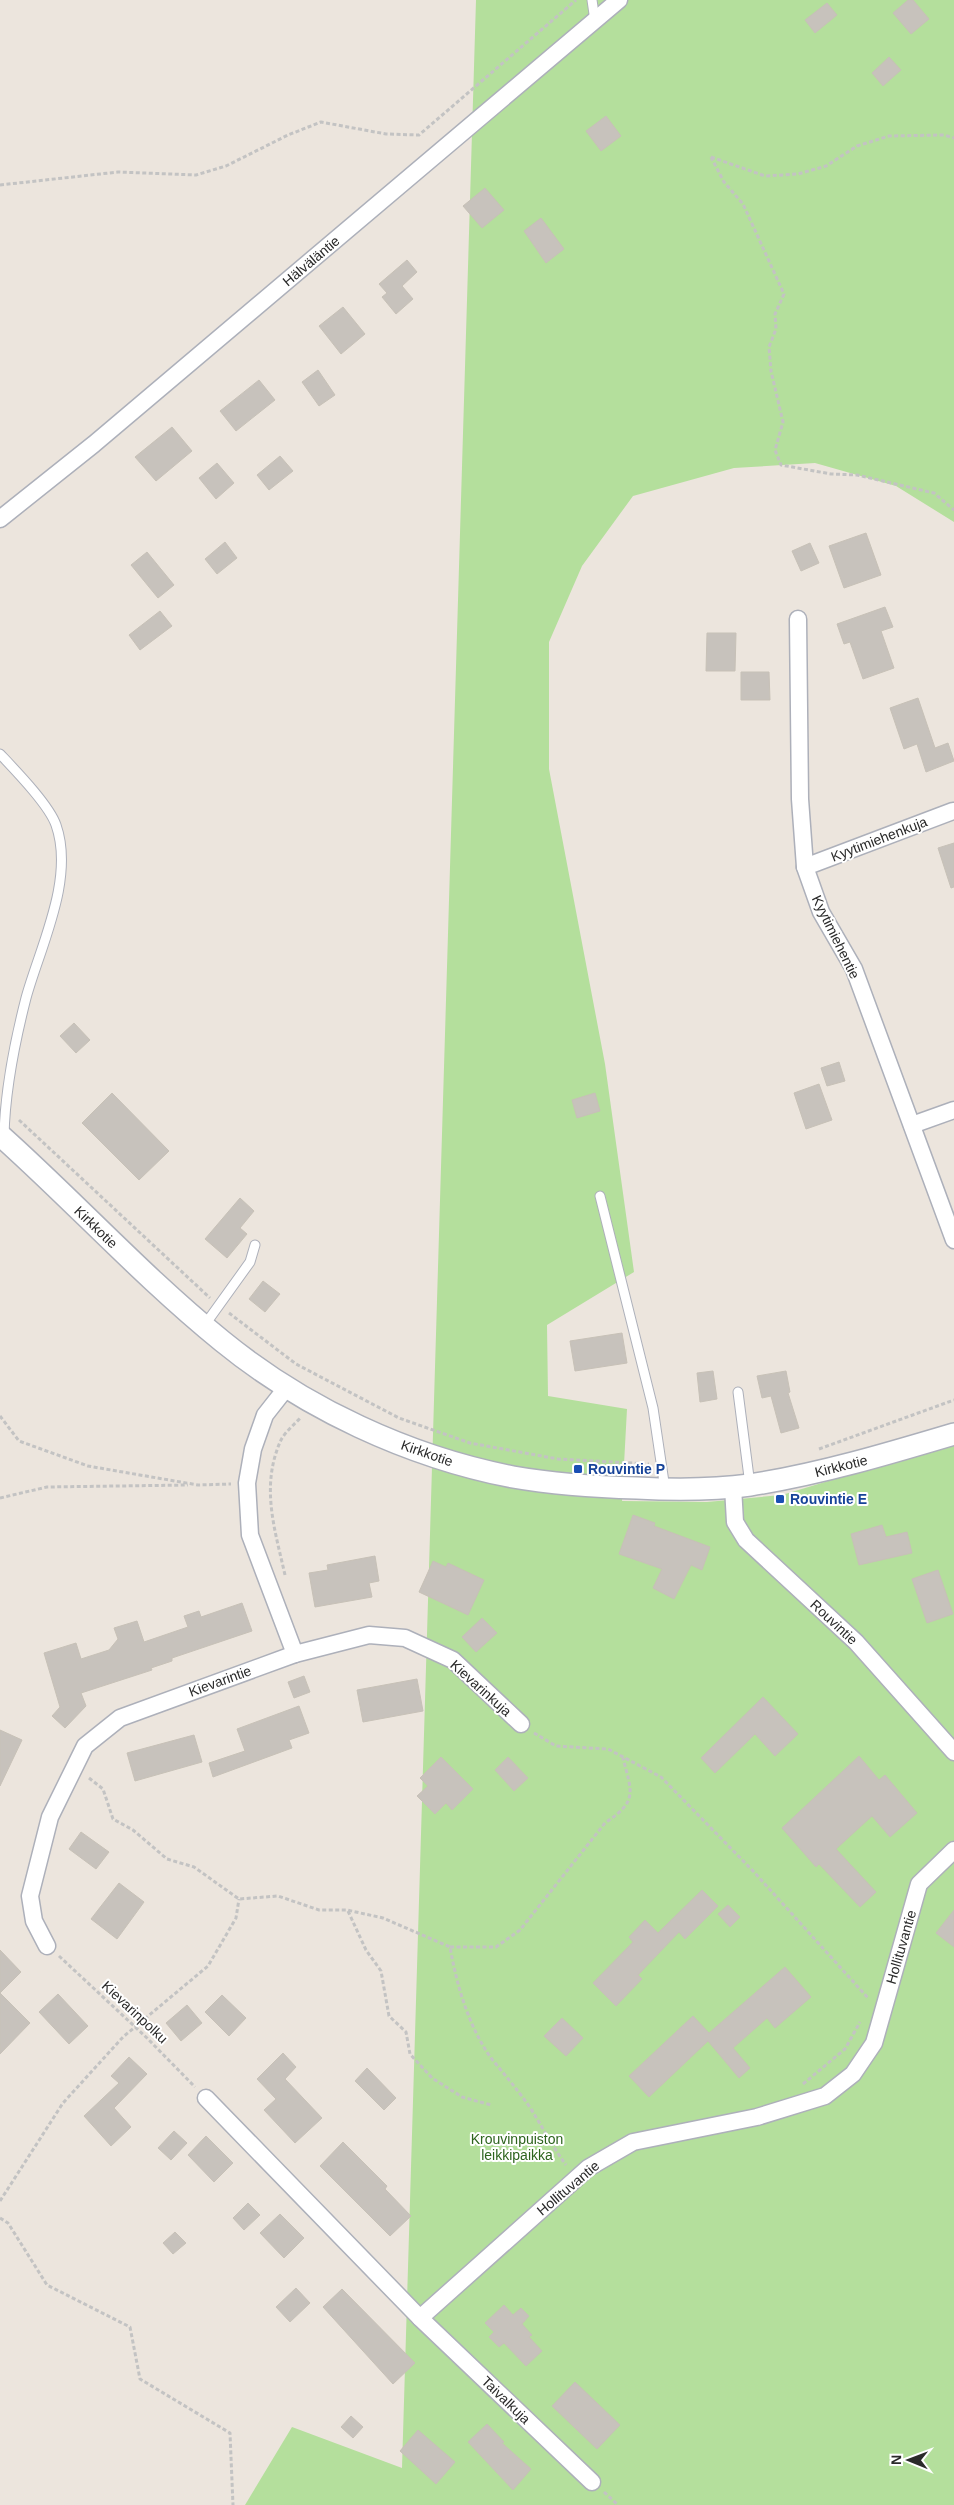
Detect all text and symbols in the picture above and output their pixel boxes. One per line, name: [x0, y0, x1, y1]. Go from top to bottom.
street label: Hälväläntie: [279, 232, 343, 289]
street label: Kyytimiehenkuja: [829, 813, 930, 865]
street label: Kyytimiehentie: [809, 893, 863, 982]
street label: Kirkkotie: [71, 1203, 121, 1252]
street label: Kirkkotie: [399, 1437, 455, 1469]
street label: Kirkkotie: [813, 1452, 869, 1480]
place label: Rouvintie P: [588, 1461, 665, 1477]
marker: Rouvintie P: [572, 1463, 584, 1475]
place label: Rouvintie E: [790, 1491, 867, 1507]
marker: Rouvintie E: [774, 1493, 786, 1505]
street label: Rouvintie: [807, 1596, 861, 1648]
street label: Kievarinkuja: [447, 1657, 515, 1720]
street label: Kievarintie: [187, 1662, 254, 1700]
street label: Hollituvantie: [883, 1908, 919, 1986]
street label: Kievarinpolku: [99, 1977, 171, 2047]
park label: Krouvinpuiston leikkipaikka: [471, 2131, 563, 2163]
street label: Hollituvantie: [534, 2157, 603, 2219]
street label: Taivalkuja: [478, 2373, 534, 2427]
north arrow: [884, 2435, 934, 2485]
text: N: [888, 2455, 904, 2465]

